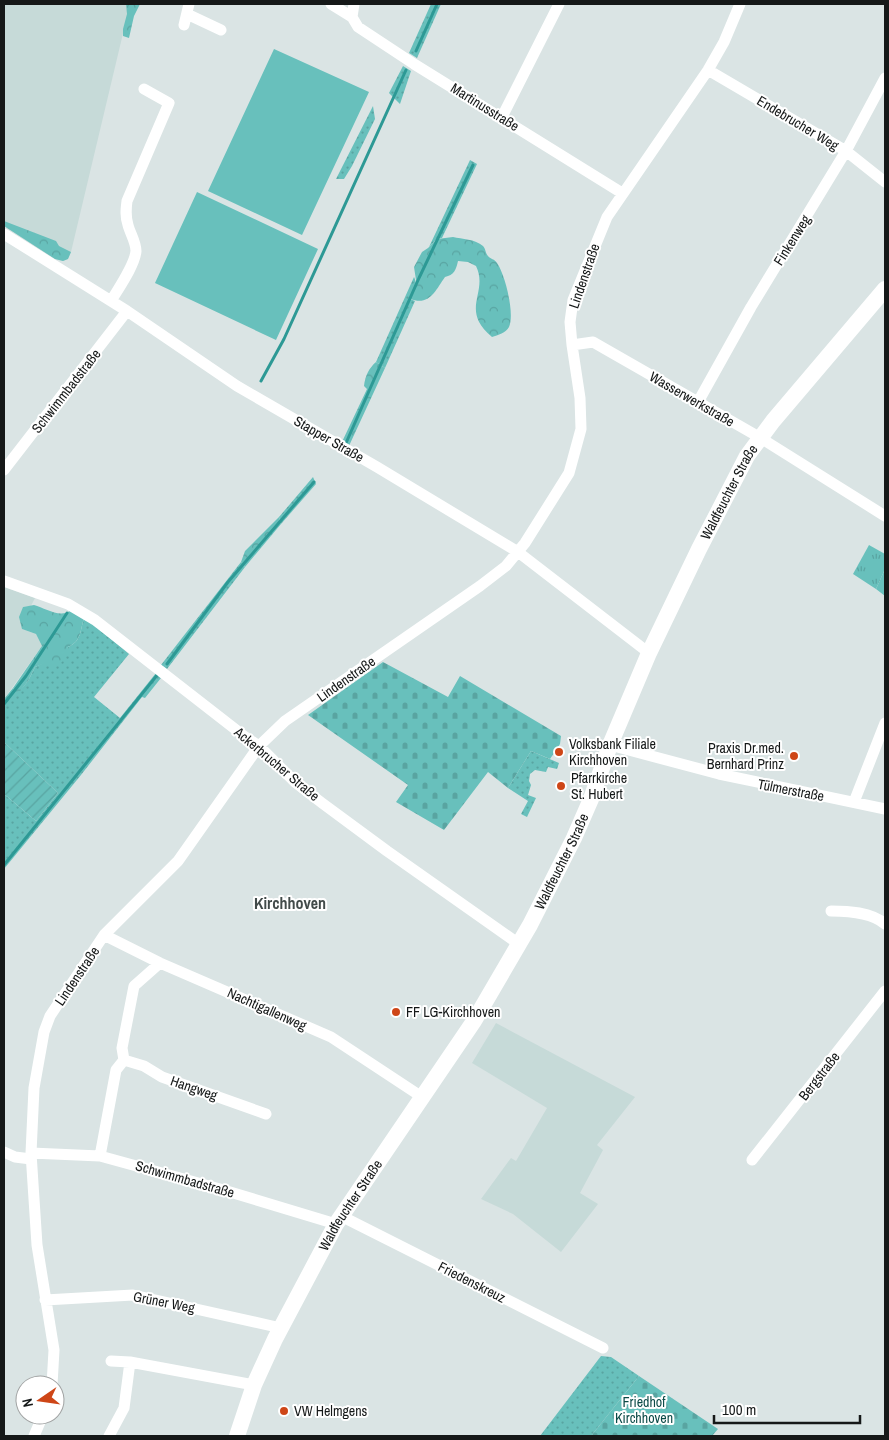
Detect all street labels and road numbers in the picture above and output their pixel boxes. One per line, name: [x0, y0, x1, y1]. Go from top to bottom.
street label: Martinusstraße: [447, 79, 523, 135]
street label: Endebrucher Weg: [754, 92, 843, 155]
street label: Finkenweg: [769, 211, 815, 269]
street label: Lindenstraße: [564, 241, 604, 311]
street label: Schwimmbadstraße: [27, 345, 105, 437]
street label: Wasserwerkstraße: [646, 367, 738, 431]
street label: Stapper Straße: [291, 412, 367, 466]
street label: Waldfeuchter Straße: [696, 441, 761, 543]
street label: Lindenstraße: [313, 652, 379, 706]
street label: Ackerbrucher Straße: [230, 722, 323, 805]
street label: Tülmerstraße: [756, 775, 826, 805]
street label: Waldfeuchter Straße: [530, 811, 593, 913]
street label: Lindenstraße: [51, 943, 103, 1009]
street label: Nachtigallenweg: [225, 984, 310, 1035]
street label: Bergstraße: [794, 1048, 844, 1104]
street label: Hangweg: [168, 1072, 220, 1105]
street label: Schwimmbadstraße: [133, 1156, 237, 1202]
street label: Waldfeuchter Straße: [314, 1156, 386, 1254]
street label: Friedenskreuz: [435, 1257, 509, 1307]
street label: Grüner Weg: [132, 1287, 197, 1317]

